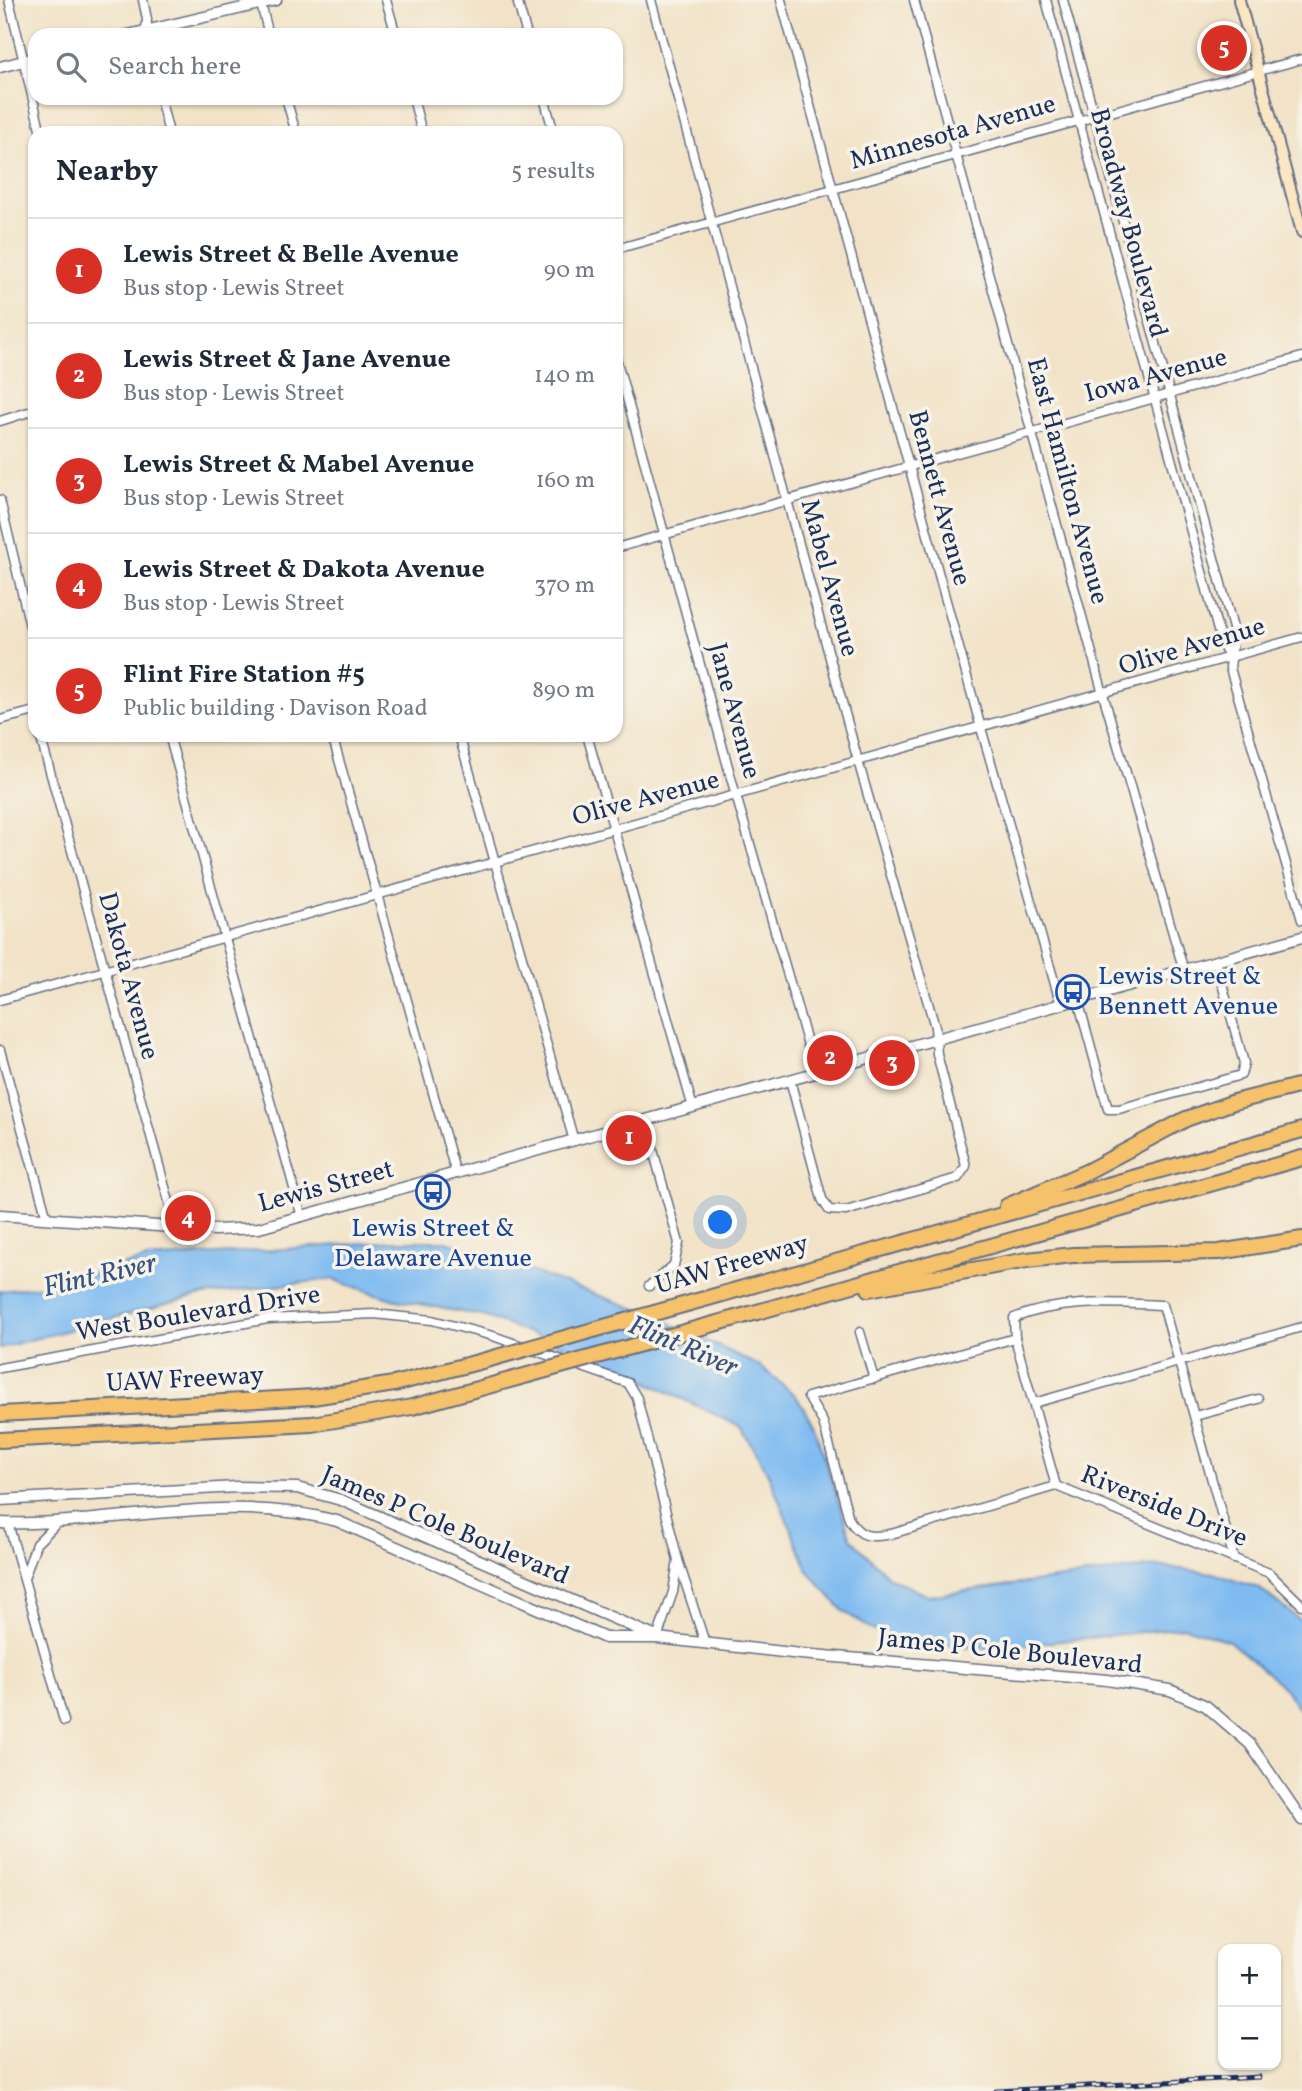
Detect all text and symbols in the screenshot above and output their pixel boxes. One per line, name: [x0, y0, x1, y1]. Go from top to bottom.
pin: 5: [1201, 22, 1247, 74]
search box: [28, 28, 623, 105]
icon: search: [52, 48, 90, 86]
text: Search here: [108, 49, 241, 85]
street label: Minnesota Avenue: [846, 86, 1060, 180]
street label: Broadway Boulevard: [1080, 104, 1176, 342]
text: Nearby: [56, 151, 158, 193]
text: 5 results: [511, 156, 595, 188]
text: Lewis Street & Belle Avenue: [123, 237, 459, 273]
text: 1: [74, 255, 84, 287]
text: 90 m: [544, 255, 595, 287]
text: Bus stop · Lewis Street: [123, 273, 345, 305]
street label: Iowa Avenue: [1081, 340, 1231, 412]
text: Lewis Street & Jane Avenue: [123, 342, 451, 378]
street label: East Hamilton Avenue: [1017, 354, 1117, 608]
text: 2: [73, 360, 85, 392]
text: 140 m: [534, 360, 595, 392]
text: Bus stop · Lewis Street: [123, 378, 345, 410]
street label: Bennett Avenue: [898, 406, 980, 590]
text: Lewis Street & Mabel Avenue: [123, 447, 474, 483]
text: 3: [73, 465, 85, 497]
text: 160 m: [536, 465, 595, 497]
text: Bus stop · Lewis Street: [123, 483, 345, 515]
street label: Mabel Avenue: [791, 495, 867, 661]
text: Lewis Street & Dakota Avenue: [123, 552, 485, 588]
text: 4: [72, 570, 86, 602]
text: 370 m: [534, 570, 595, 602]
text: Bus stop · Lewis Street: [123, 588, 345, 620]
street label: Olive Avenue: [1115, 609, 1269, 685]
street label: Jane Avenue: [699, 639, 769, 783]
text: Flint Fire Station #5: [123, 657, 365, 693]
text: 5: [73, 675, 85, 707]
text: 890 m: [532, 675, 595, 707]
text: Public building · Davison Road: [123, 693, 428, 725]
street label: Olive Avenue: [569, 762, 723, 836]
street label: Dakota Avenue: [88, 888, 168, 1064]
place label: Lewis Street & Bennett Avenue: [1098, 959, 1278, 1025]
bus stop icon: Lewis Street & Bennett Avenue: [1054, 973, 1092, 1011]
pin: 2: [807, 1032, 853, 1084]
pin: 3: [869, 1037, 915, 1089]
pin: 1: [606, 1112, 652, 1164]
street label: Lewis Street: [254, 1152, 398, 1222]
bus stop icon: Lewis Street & Delaware Avenue: [414, 1173, 452, 1211]
pin: 4: [165, 1192, 211, 1244]
your location: [703, 1205, 737, 1239]
place label: Lewis Street & Delaware Avenue: [334, 1211, 532, 1277]
street label: UAW Freeway: [651, 1226, 813, 1304]
water label: Flint River: [39, 1244, 161, 1308]
street label: West Boulevard Drive: [73, 1277, 323, 1351]
water label: Flint River: [622, 1306, 744, 1388]
street label: UAW Freeway: [105, 1358, 265, 1402]
street label: James P Cole Boulevard: [315, 1457, 575, 1595]
street label: Riverside Drive: [1075, 1457, 1253, 1557]
street label: James P Cole Boulevard: [876, 1620, 1144, 1684]
map controls: [1218, 1944, 1281, 2070]
button: +: [1218, 1944, 1281, 2007]
button: −: [1218, 2007, 1281, 2070]

